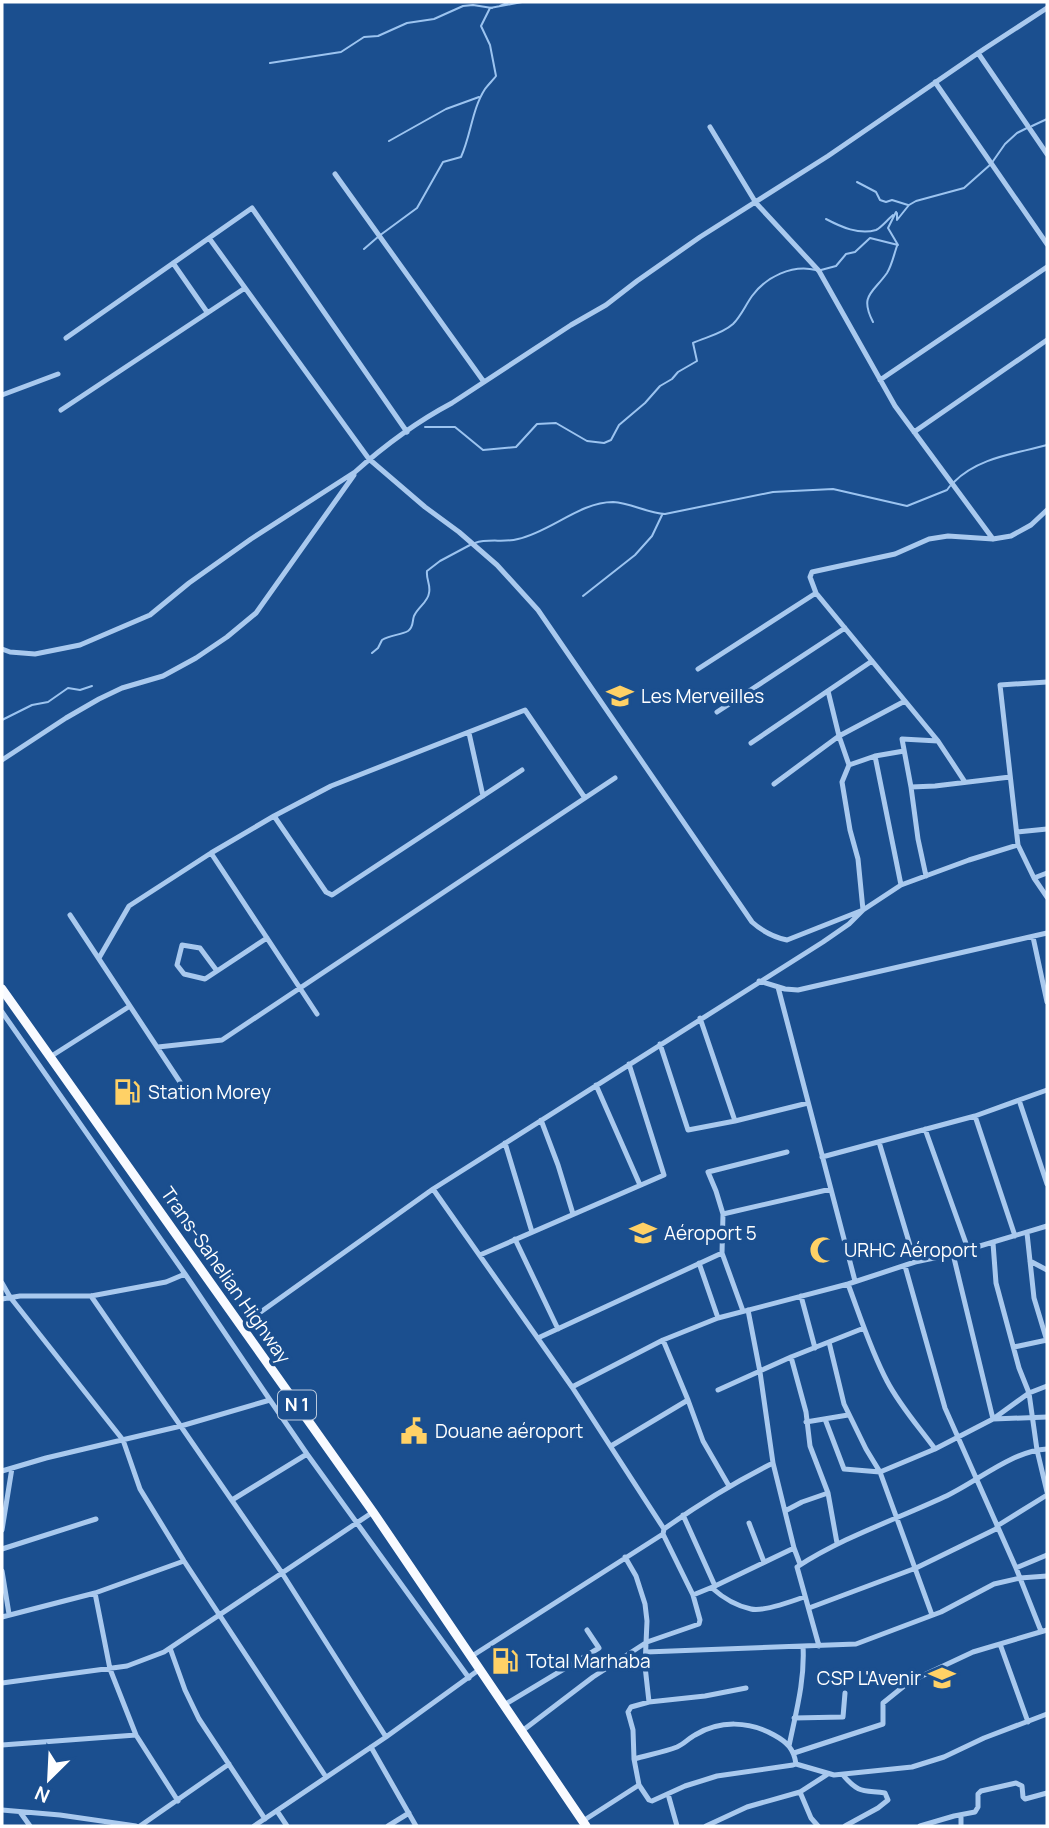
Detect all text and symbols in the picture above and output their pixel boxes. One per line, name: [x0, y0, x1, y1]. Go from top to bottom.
school or university icon: Les Merveilles: [605, 681, 635, 711]
place label: Les Merveilles: [641, 683, 764, 709]
fuel station icon: Station Morey: [112, 1077, 142, 1107]
place label: Station Morey: [148, 1079, 271, 1105]
street label: Trans-Sahelian Highway: [155, 1182, 297, 1368]
school or university icon: Aéroport 5: [628, 1218, 658, 1248]
place label: Aéroport 5: [664, 1220, 757, 1246]
mosque icon: URHC Aéroport: [808, 1235, 838, 1265]
place label: URHC Aéroport: [844, 1237, 978, 1263]
road number: N 1: [278, 1390, 316, 1420]
public building icon: Douane aéroport: [399, 1416, 429, 1446]
place label: Douane aéroport: [435, 1418, 583, 1444]
fuel station icon: Total Marhaba: [490, 1646, 520, 1676]
place label: Total Marhaba: [526, 1648, 650, 1674]
school or university icon: CSP L'Avenir: [927, 1663, 957, 1693]
place label: CSP L'Avenir: [817, 1665, 921, 1691]
north arrow: [14, 1744, 84, 1814]
text: N: [31, 1780, 54, 1809]

